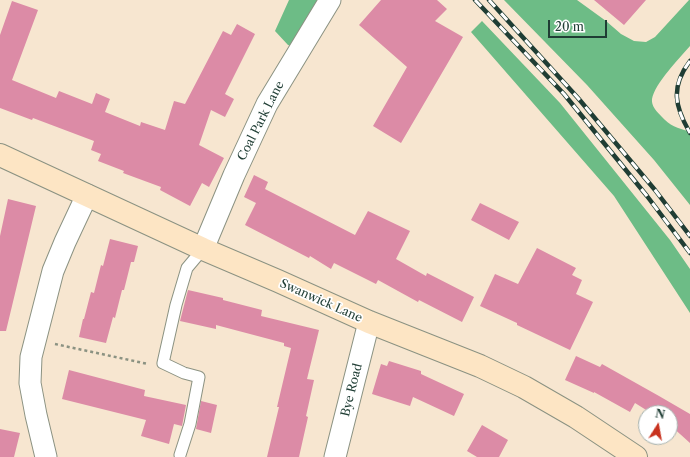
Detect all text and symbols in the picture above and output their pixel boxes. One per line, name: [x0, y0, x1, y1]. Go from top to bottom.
scale bar: [550, 12, 609, 38]
text: 20 m: [555, 19, 584, 34]
street label: Coal Park Lane: [235, 79, 287, 163]
street label: Swanwick Lane: [278, 276, 364, 326]
street label: Bye Road: [338, 362, 366, 418]
north arrow: [638, 405, 678, 445]
text: N: [654, 406, 666, 422]

